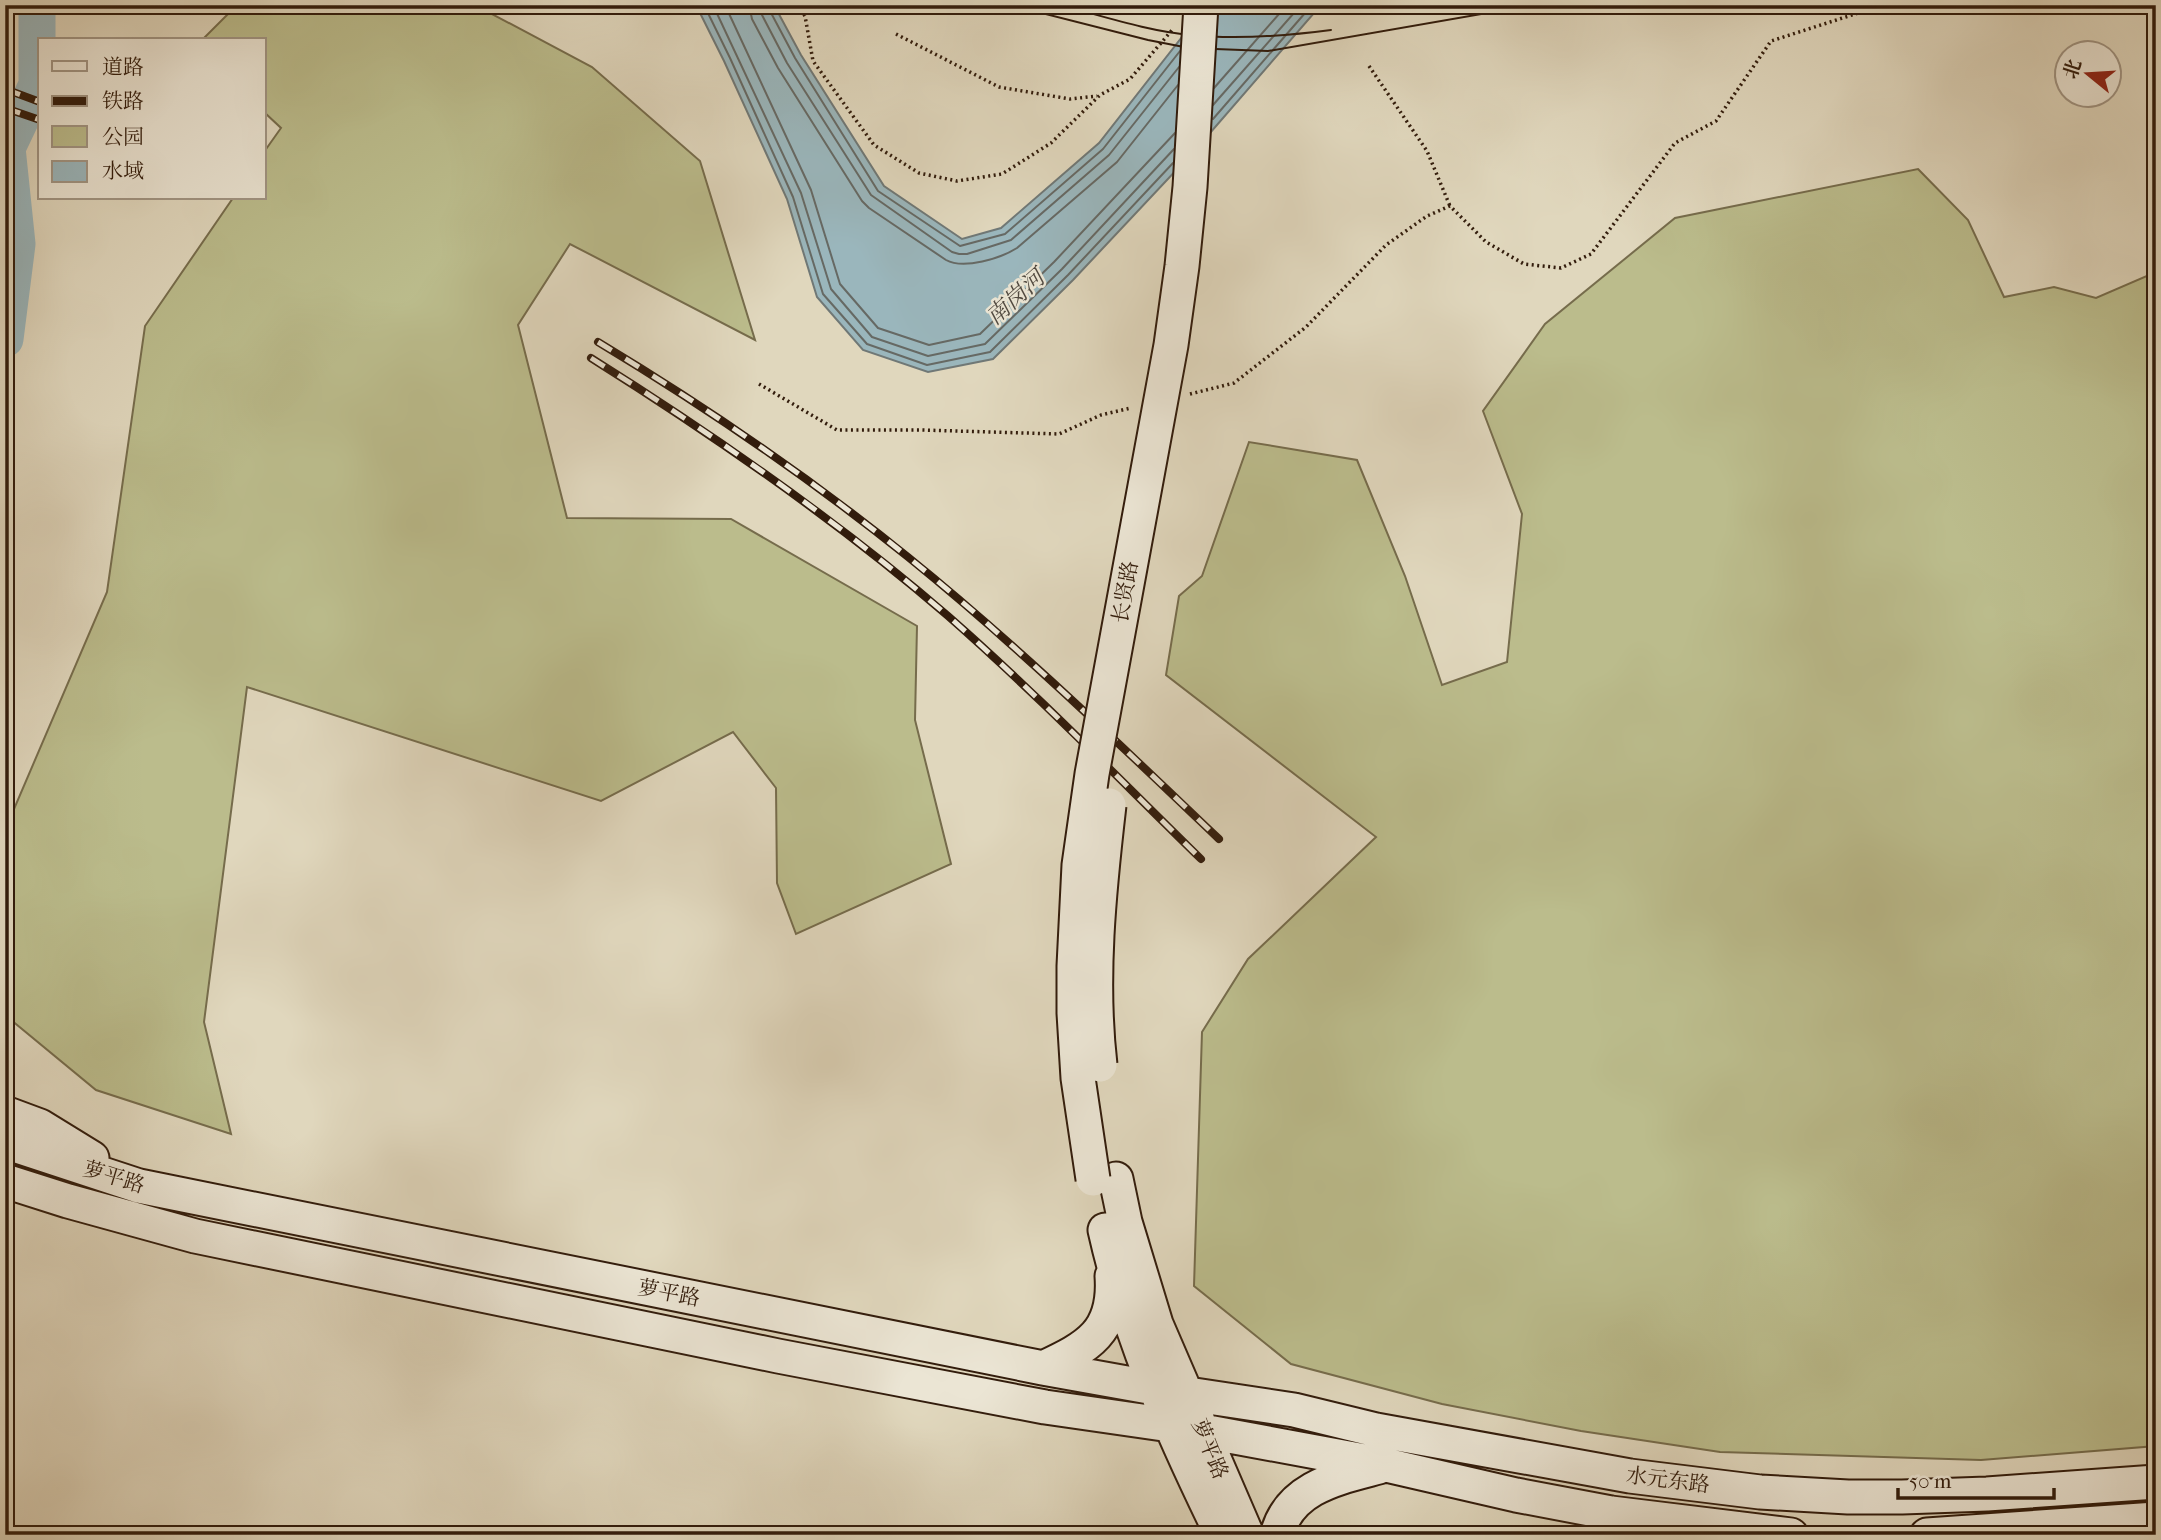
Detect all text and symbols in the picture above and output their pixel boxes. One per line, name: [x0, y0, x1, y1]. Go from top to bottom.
legend: [38, 38, 266, 200]
north arrow: [2052, 38, 2122, 108]
text: 道路: [102, 55, 144, 79]
text: 北: [2059, 57, 2086, 81]
text: 铁路: [102, 89, 144, 113]
text: 公园: [102, 125, 144, 149]
text: 水域: [102, 159, 144, 183]
water label: 南岗河: [981, 262, 1053, 330]
street label: 长贤路: [1108, 559, 1142, 625]
street label: 萝平路: [80, 1156, 148, 1198]
street label: 萝平路: [636, 1275, 702, 1311]
street label: 萝平路: [1187, 1415, 1233, 1483]
scale bar: [1898, 1456, 2054, 1500]
street label: 水元东路: [1625, 1463, 1711, 1497]
text: 50 m: [1909, 1469, 1952, 1493]

